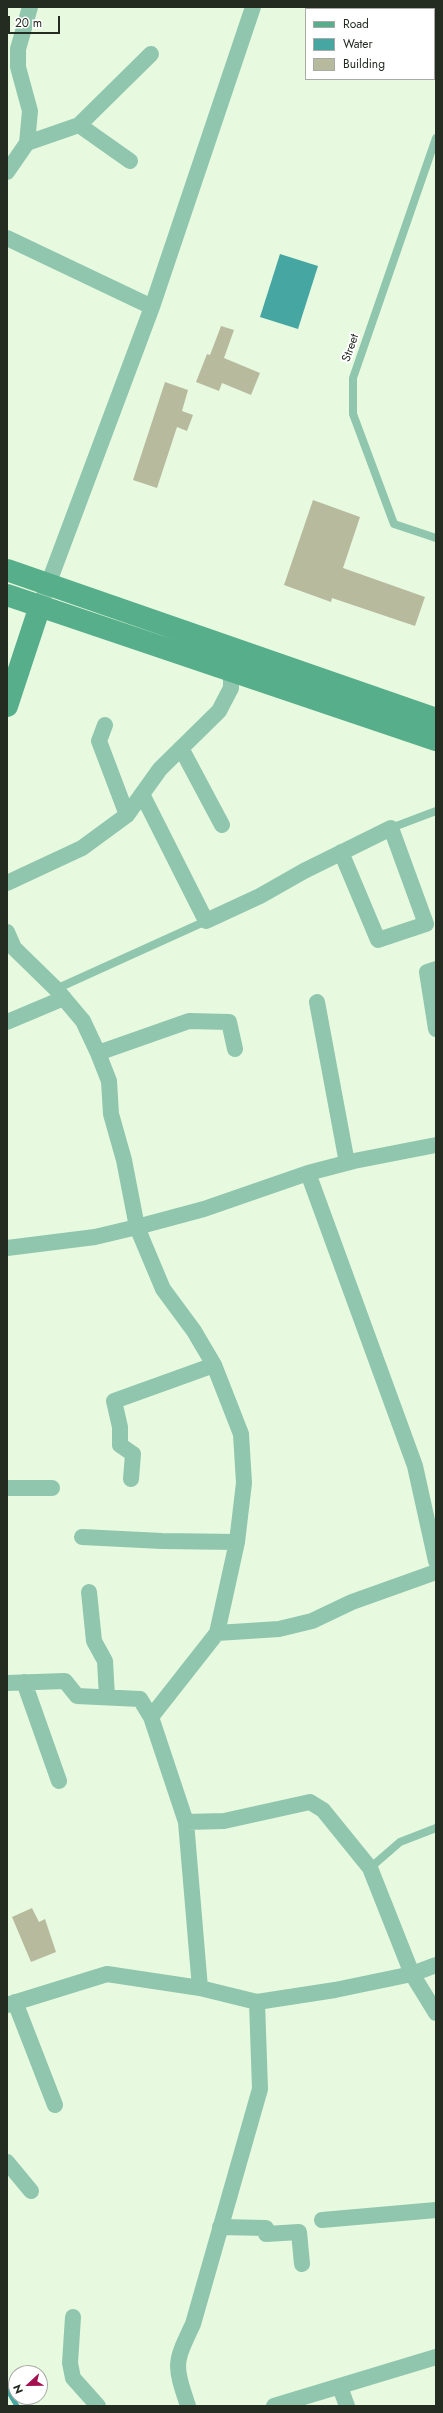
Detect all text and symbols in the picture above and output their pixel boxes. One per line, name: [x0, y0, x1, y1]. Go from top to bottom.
scale bar: [10, 8, 62, 34]
legend: [305, 8, 435, 80]
text: 20 m: [15, 14, 42, 32]
text: Road: [343, 15, 369, 33]
text: Water: [343, 35, 373, 53]
text: Building: [343, 55, 385, 73]
street label: Street: [340, 332, 362, 364]
north arrow: [8, 2365, 48, 2405]
text: N: [9, 2382, 27, 2396]

